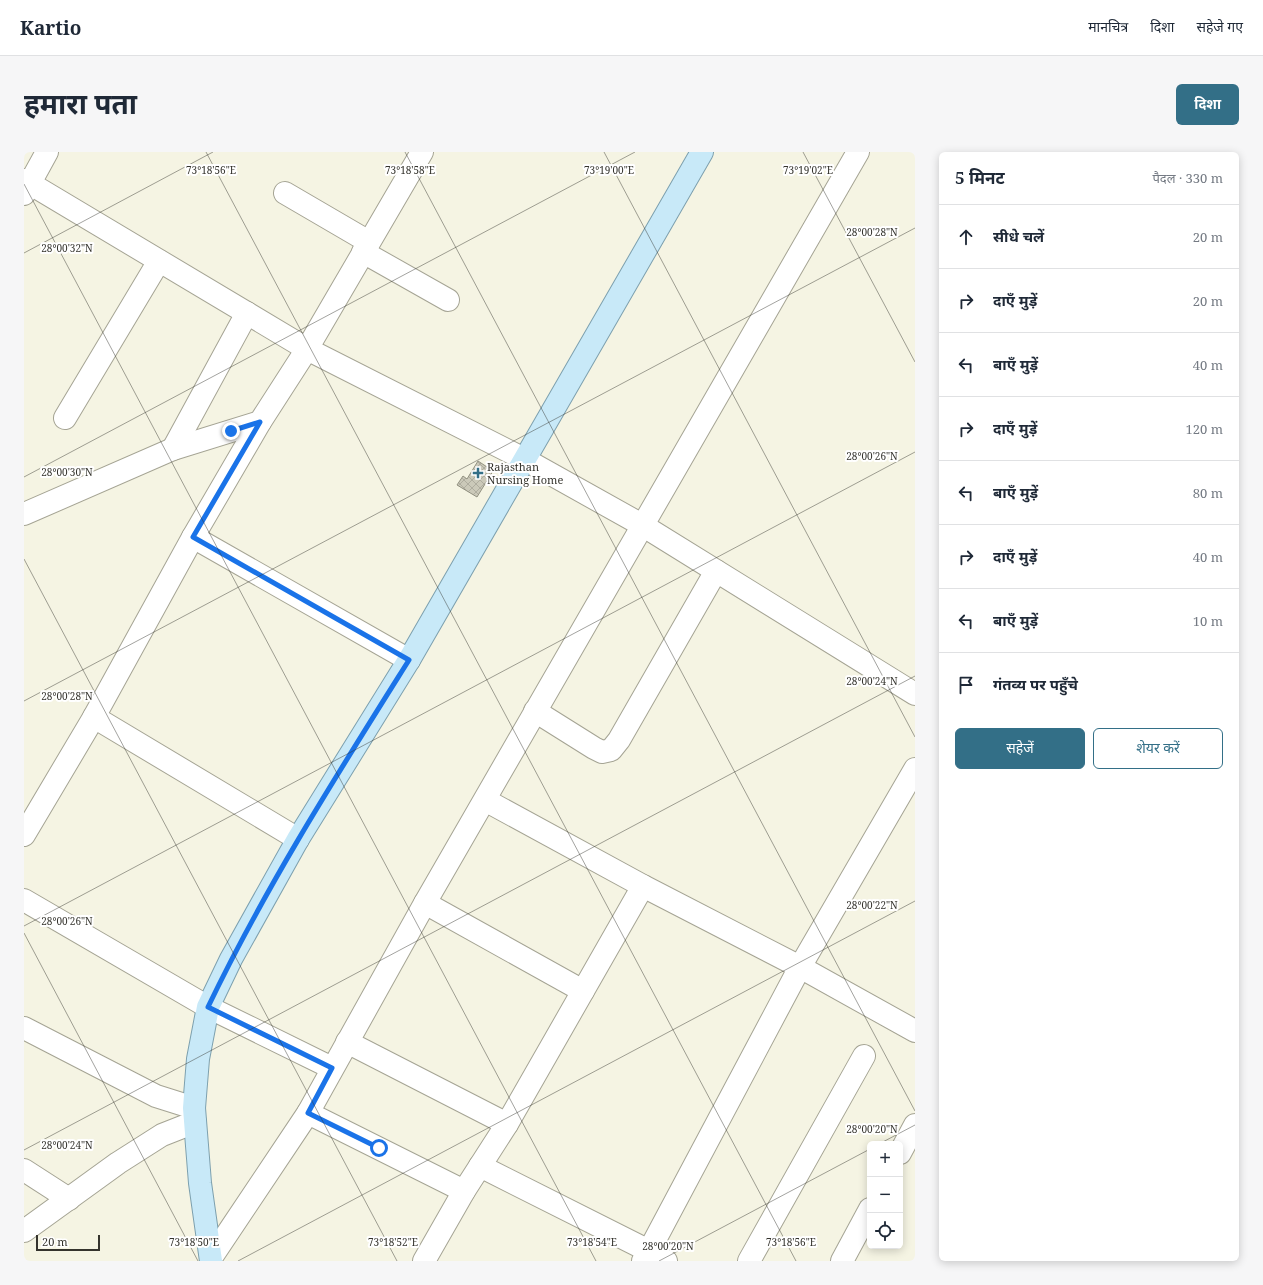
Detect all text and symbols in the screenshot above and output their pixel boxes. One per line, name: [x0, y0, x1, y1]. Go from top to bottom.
text: Kartio: [20, 15, 81, 41]
text: मानचित्र: [1088, 17, 1128, 36]
text: दिशा: [1150, 17, 1174, 36]
text: सहेजे गए: [1196, 17, 1243, 36]
text: हमारा पता: [24, 84, 137, 122]
button: दिशा: [1176, 84, 1239, 125]
text: 73°18'56"E: [186, 163, 236, 177]
text: 73°18'58"E: [385, 163, 435, 177]
text: 73°19'00"E: [584, 163, 634, 177]
text: 73°19'02"E: [783, 163, 833, 177]
text: 5 मिनट: [955, 166, 1005, 189]
text: पैदल · 330 m: [1152, 169, 1223, 187]
text: 28°00'28"N: [846, 225, 898, 239]
icon: ahead: [955, 226, 977, 248]
text: सीधे चलें: [993, 226, 1044, 246]
text: 20 m: [1193, 228, 1223, 246]
text: 28°00'32"N: [41, 241, 93, 255]
icon: right: [955, 290, 977, 312]
text: दाएँ मुड़ें: [993, 290, 1037, 310]
text: 20 m: [1193, 292, 1223, 310]
icon: left: [955, 354, 977, 376]
text: बाएँ मुड़ें: [993, 354, 1038, 374]
text: 40 m: [1193, 356, 1223, 374]
icon: right: [955, 418, 977, 440]
text: दाएँ मुड़ें: [993, 418, 1037, 438]
text: 120 m: [1186, 420, 1223, 438]
route end: [222, 422, 240, 440]
text: 28°00'26"N: [846, 449, 898, 463]
place label: Rajasthan Nursing Home: [487, 459, 563, 487]
text: 28°00'30"N: [41, 465, 93, 479]
marker: Rajasthan Nursing Home: [472, 467, 484, 479]
icon: left: [955, 482, 977, 504]
text: बाएँ मुड़ें: [993, 482, 1038, 502]
text: 80 m: [1193, 484, 1223, 502]
icon: right: [955, 546, 977, 568]
text: दाएँ मुड़ें: [993, 546, 1037, 566]
text: 40 m: [1193, 548, 1223, 566]
icon: left: [955, 610, 977, 632]
text: बाएँ मुड़ें: [993, 610, 1038, 630]
text: 10 m: [1193, 612, 1223, 630]
text: 28°00'24"N: [846, 674, 898, 688]
icon: arrive: [955, 674, 977, 696]
text: गंतव्य पर पहुँचे: [993, 674, 1078, 694]
text: 28°00'28"N: [41, 689, 93, 703]
button: सहेजें: [955, 728, 1085, 769]
button: शेयर करें: [1093, 728, 1223, 769]
text: 28°00'22"N: [846, 898, 898, 912]
text: 28°00'26"N: [41, 914, 93, 928]
text: 28°00'20"N: [846, 1122, 898, 1136]
text: 28°00'24"N: [41, 1138, 93, 1152]
route start: [370, 1139, 388, 1157]
map controls: [867, 1141, 903, 1249]
button: +: [867, 1141, 903, 1177]
button: −: [867, 1177, 903, 1213]
button: locate: [867, 1213, 903, 1249]
scale bar: [36, 1233, 100, 1252]
text: 20 m: [42, 1234, 68, 1249]
text: 73°18'50"E: [169, 1235, 219, 1249]
text: 73°18'52"E: [368, 1235, 418, 1249]
text: 73°18'54"E: [567, 1235, 617, 1249]
text: 73°18'56"E: [766, 1235, 816, 1249]
text: 28°00'20"N: [642, 1239, 694, 1253]

